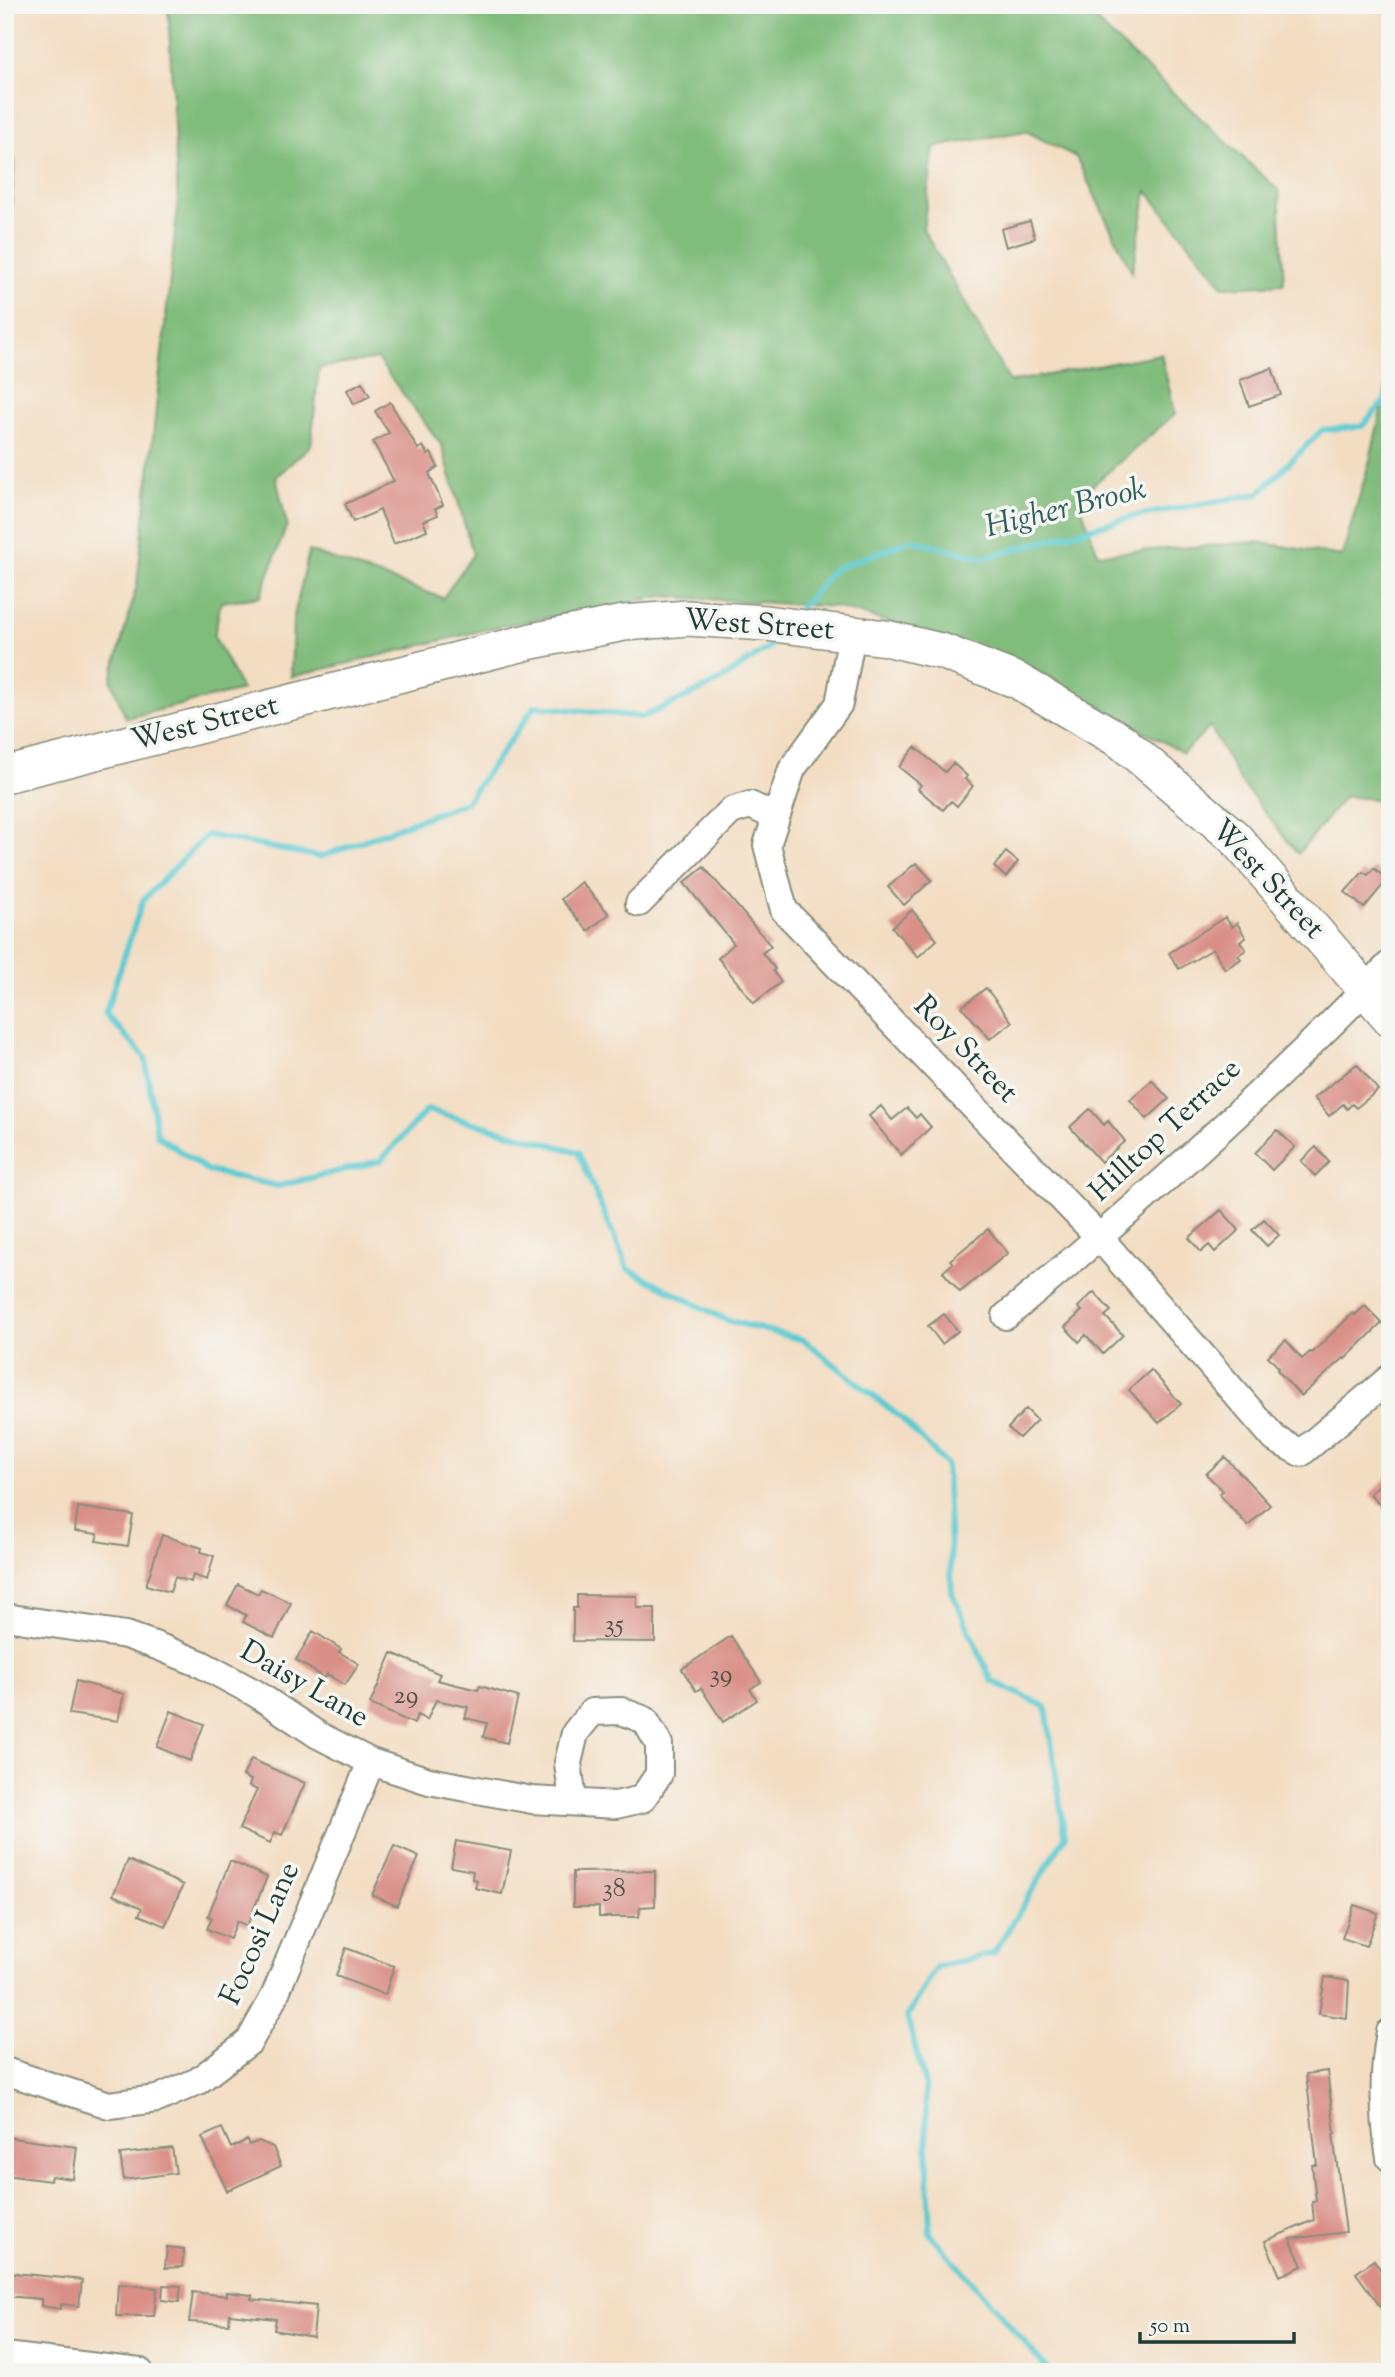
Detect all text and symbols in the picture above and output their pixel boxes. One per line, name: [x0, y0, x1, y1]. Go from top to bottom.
water label: Higher Brook: [981, 467, 1151, 551]
street label: West Street: [683, 599, 835, 653]
street label: West Street: [127, 685, 283, 763]
street label: West Street: [1200, 810, 1334, 950]
street label: Roy Street: [903, 987, 1027, 1113]
street label: Hilltop Terrace: [1080, 1049, 1252, 1213]
house number: 35: [604, 1607, 624, 1644]
street label: Daisy Lane: [232, 1631, 376, 1739]
house number: 39: [710, 1657, 732, 1694]
house number: 29: [394, 1678, 418, 1715]
street label: Focosi Lane: [210, 1856, 312, 2012]
house number: 38: [602, 1871, 626, 1908]
scale bar: [1140, 2300, 1294, 2344]
text: 50 m: [1149, 2312, 1190, 2342]

